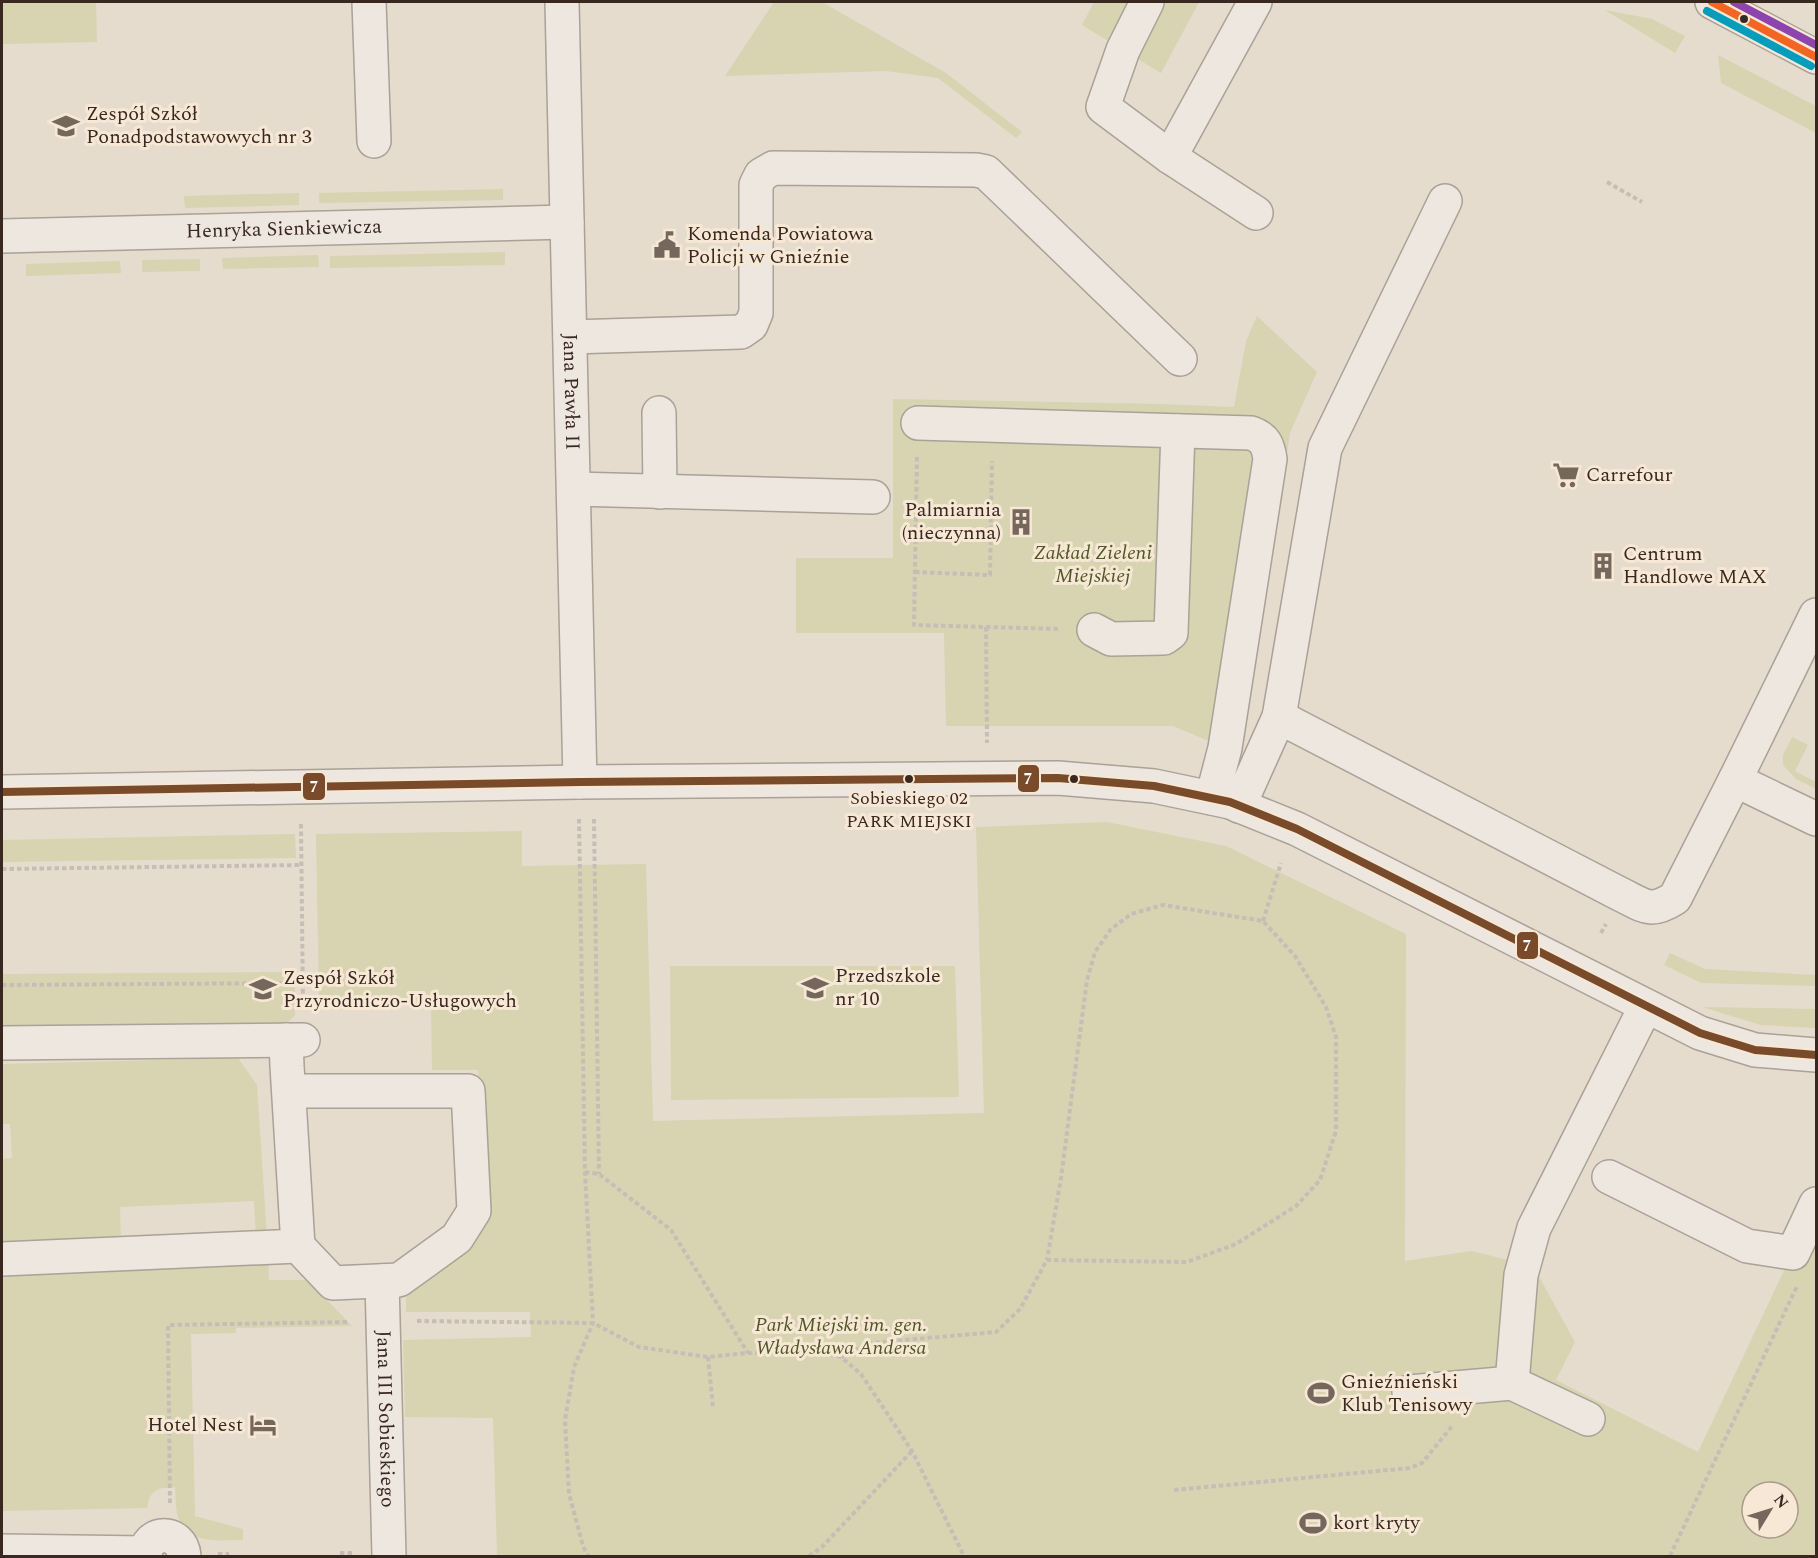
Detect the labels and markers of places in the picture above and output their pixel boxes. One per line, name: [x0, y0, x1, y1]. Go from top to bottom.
unlabelled marker: [1738, 13, 1750, 25]
place label: Zespół Szkół Ponadpodstawowych nr 3: [86, 99, 312, 152]
school or university icon: Zespół Szkół Ponadpodstawowych nr 3: [51, 111, 81, 141]
place label: Komenda Powiatowa Policji w Gnieźnie: [687, 219, 873, 272]
public building icon: Komenda Powiatowa Policji w Gnieźnie: [652, 230, 682, 260]
supermarket icon: Carrefour: [1551, 460, 1581, 490]
place label: Carrefour: [1586, 460, 1673, 490]
place label: Palmiarnia (nieczynna): [902, 495, 1001, 548]
building icon: Palmiarnia (nieczynna): [1006, 507, 1036, 537]
place label: Centrum Handlowe MAX: [1623, 539, 1767, 592]
building icon: Centrum Handlowe MAX: [1588, 551, 1618, 581]
marker: Sobieskiego 02 PARK MIEJSKI: [903, 773, 915, 785]
unlabelled marker: [1068, 773, 1080, 785]
place label: Sobieskiego 02 PARK MIEJSKI: [846, 785, 972, 835]
place label: Przedszkole nr 10: [835, 961, 941, 1014]
place label: Zespół Szkół Przyrodniczo-Usługowych: [283, 963, 517, 1016]
school or university icon: Przedszkole nr 10: [800, 973, 830, 1003]
school or university icon: Zespół Szkół Przyrodniczo-Usługowych: [248, 974, 278, 1004]
place label: Gnieźnieński Klub Tenisowy: [1341, 1367, 1474, 1420]
sports icon: Gnieźnieński Klub Tenisowy: [1306, 1378, 1336, 1408]
place label: Hotel Nest: [147, 1410, 243, 1440]
hotel icon: Hotel Nest: [248, 1410, 278, 1440]
sports icon: kort kryty: [1298, 1508, 1328, 1538]
place label: kort kryty: [1333, 1508, 1421, 1538]

